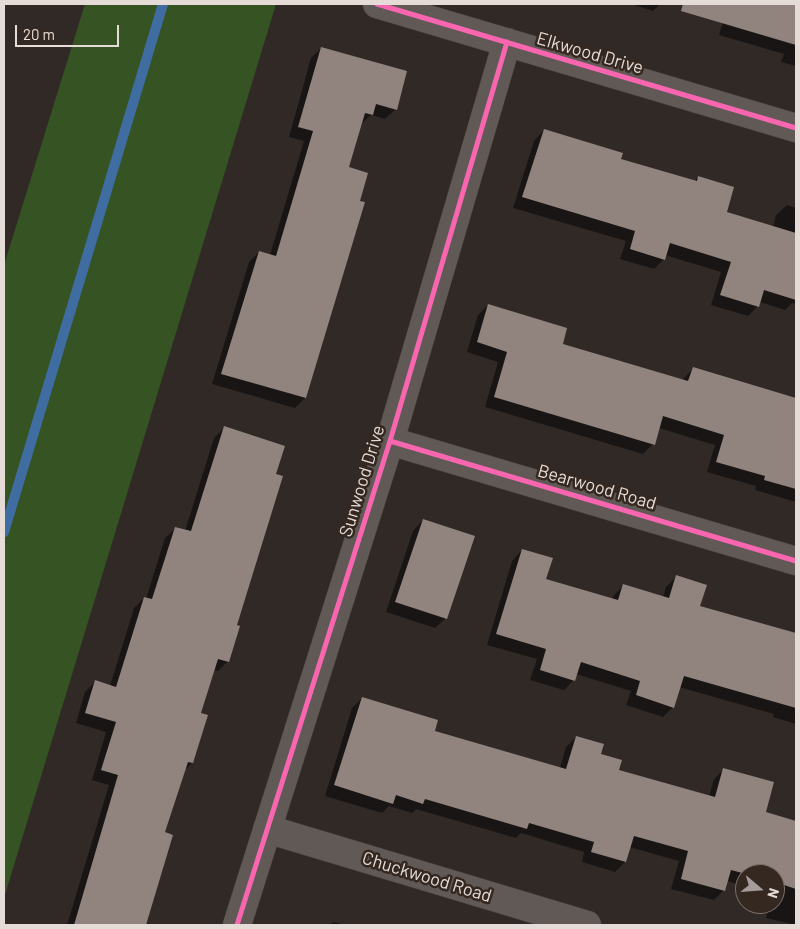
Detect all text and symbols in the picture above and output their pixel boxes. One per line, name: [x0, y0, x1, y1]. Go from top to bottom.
scale bar: [18, 15, 121, 47]
text: 20 m: [23, 25, 55, 43]
street label: Elkwood Drive: [534, 27, 646, 79]
street label: Sunwood Drive: [335, 423, 389, 539]
street label: Bearwood Road: [535, 460, 659, 514]
street label: Chuckwood Road: [360, 847, 494, 907]
north arrow: [735, 864, 785, 914]
text: N: [764, 886, 783, 901]

